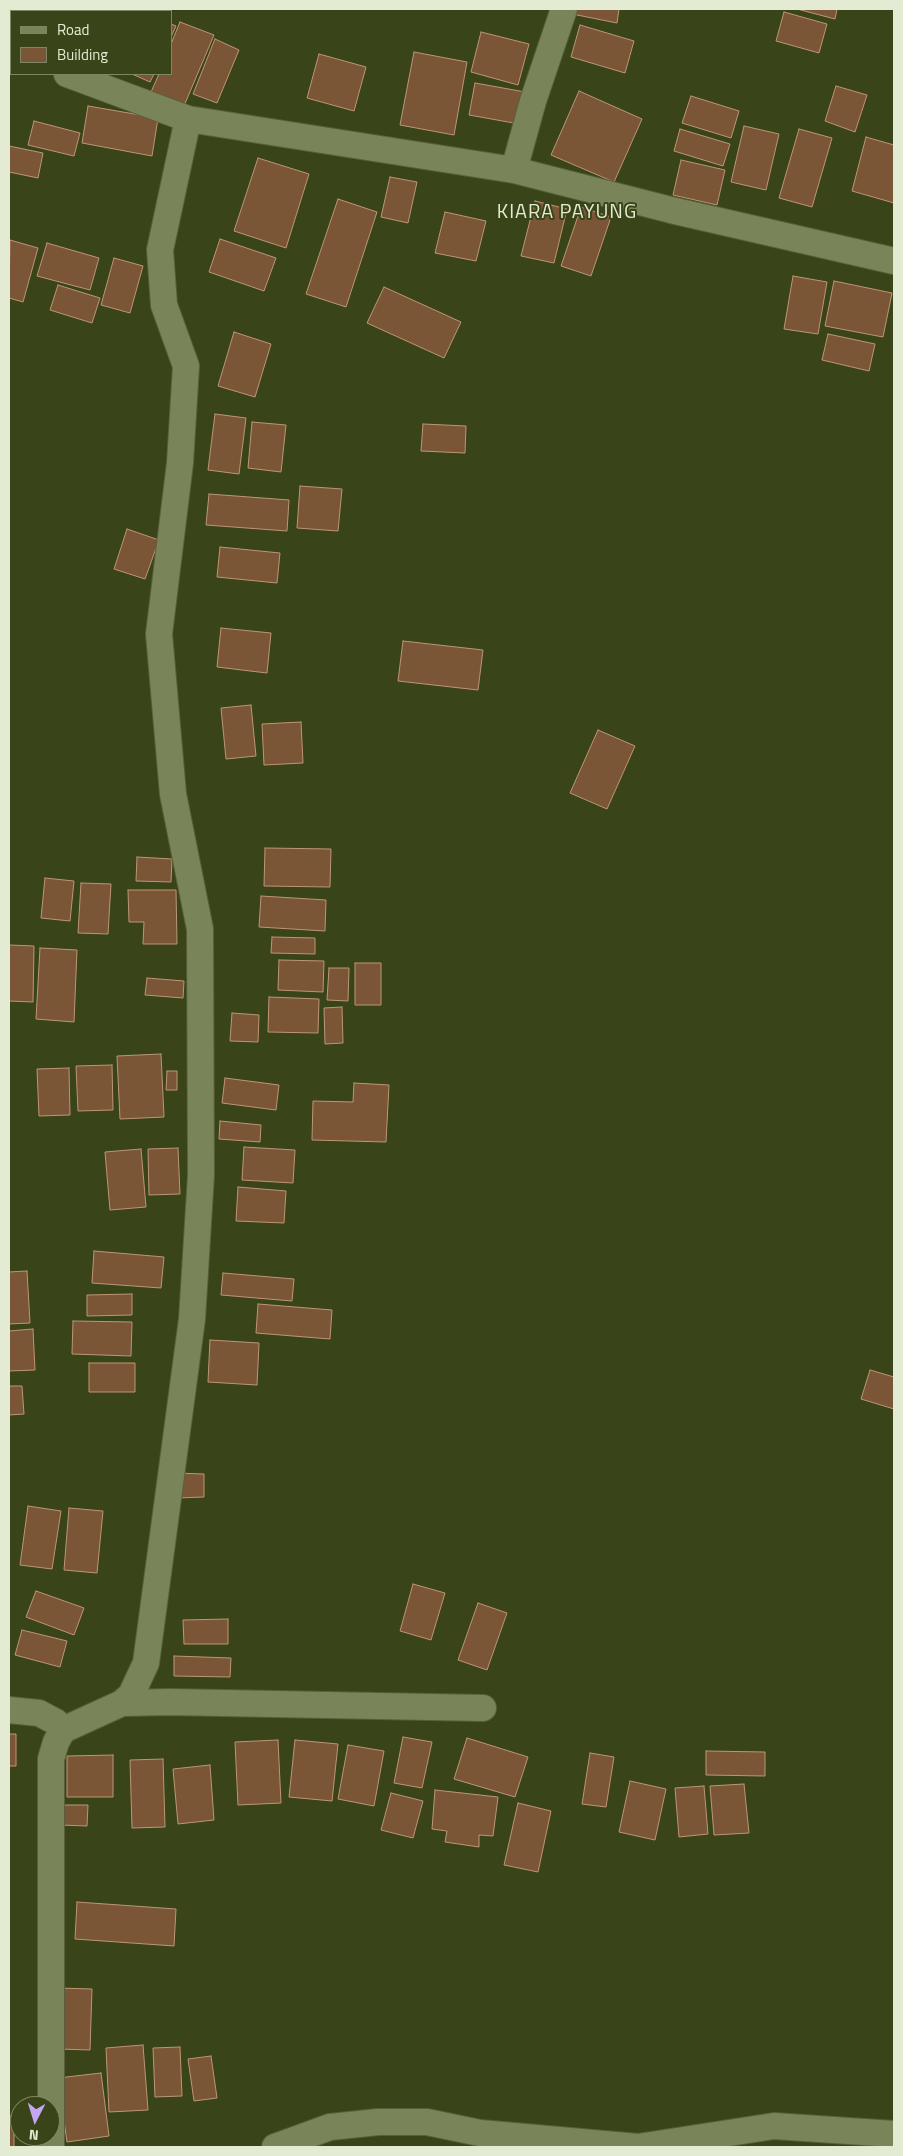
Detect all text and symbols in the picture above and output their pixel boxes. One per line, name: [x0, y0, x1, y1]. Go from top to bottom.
legend: [10, 10, 172, 75]
text: Road: [57, 18, 89, 41]
text: Building: [57, 43, 108, 66]
district label: KIARA PAYUNG: [495, 201, 639, 225]
north arrow: [10, 2096, 60, 2146]
text: N: [28, 2125, 39, 2146]

